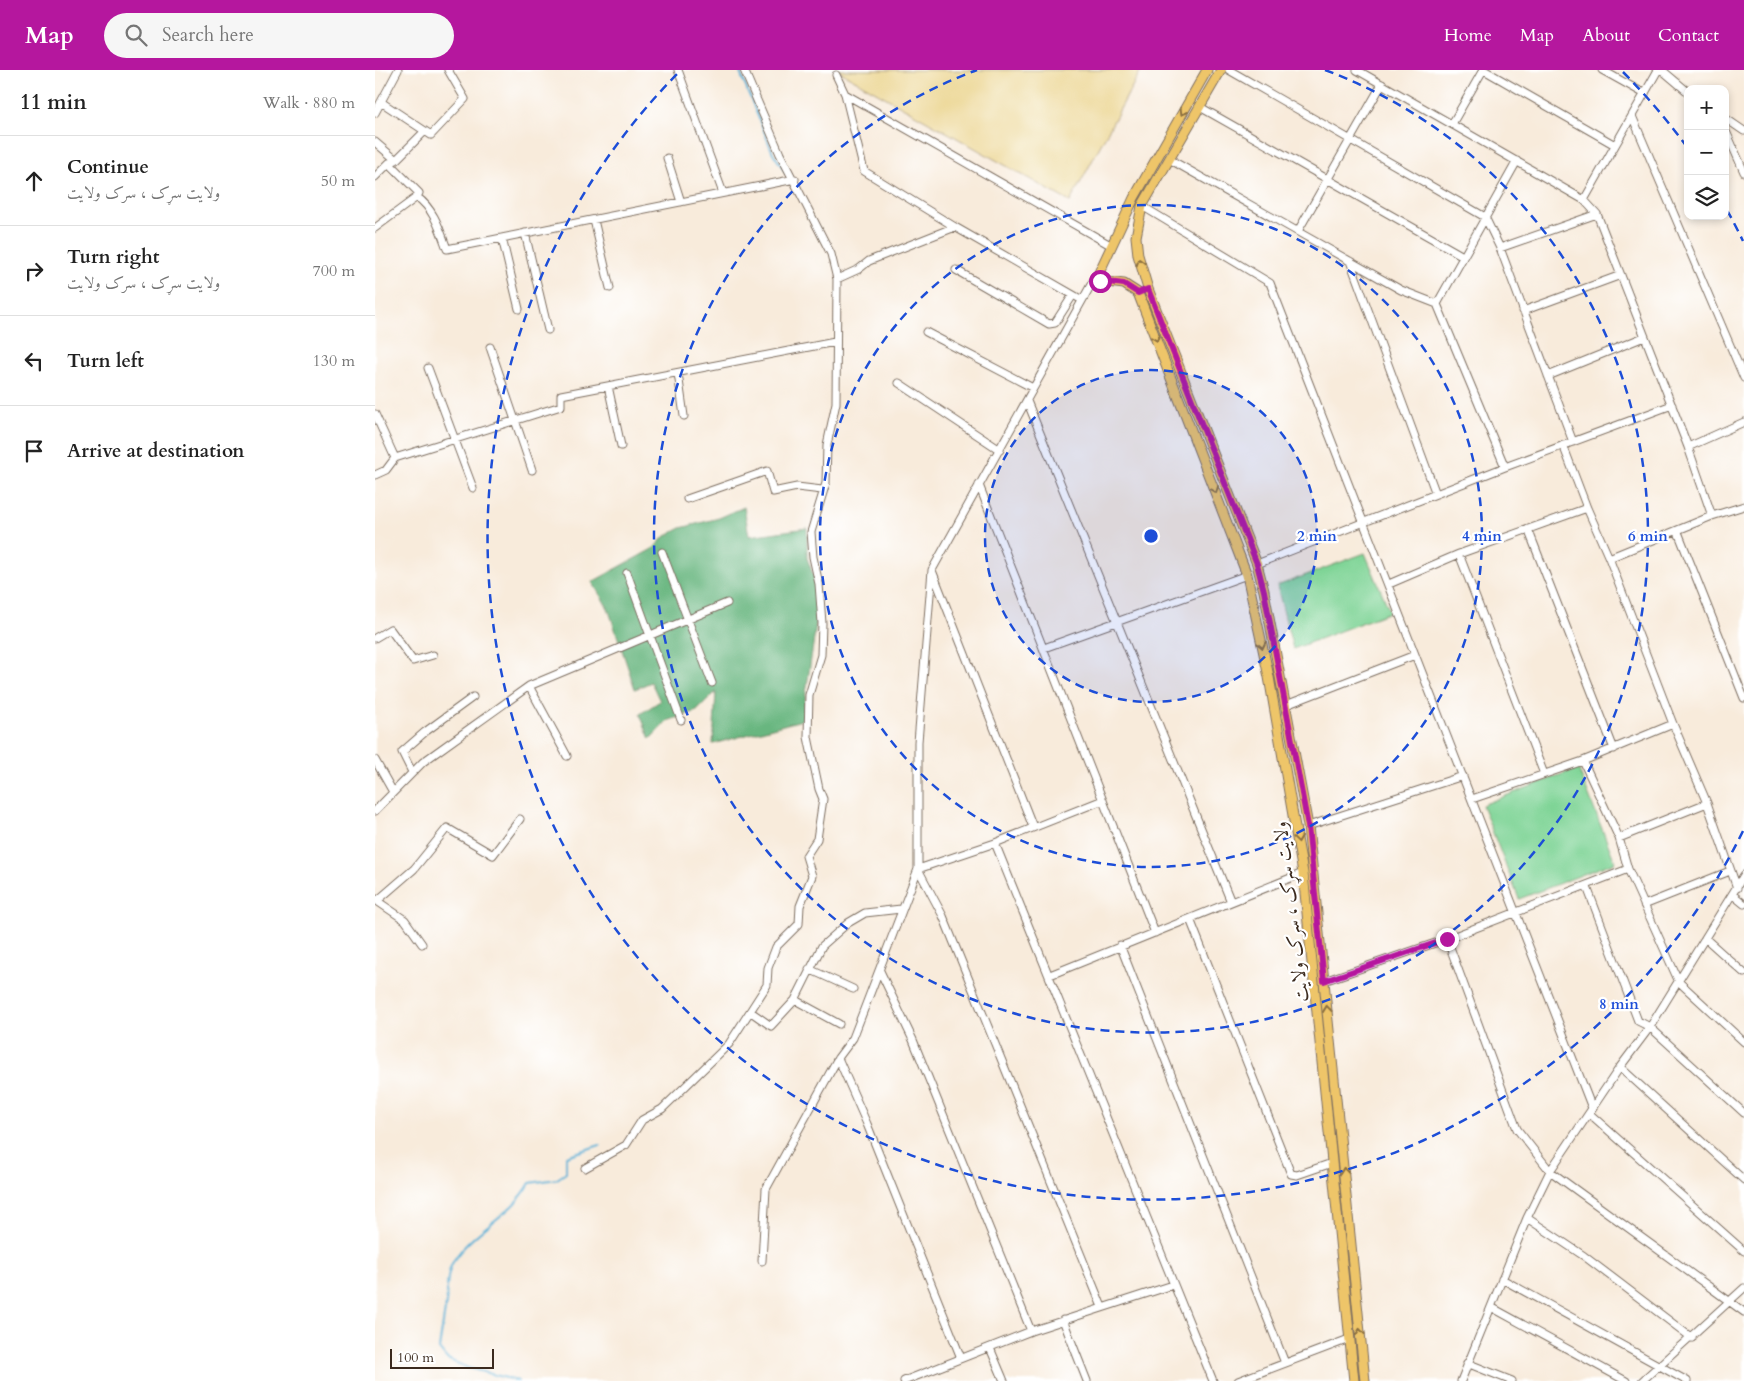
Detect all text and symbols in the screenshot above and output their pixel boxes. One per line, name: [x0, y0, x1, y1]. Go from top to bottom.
search box: [104, 13, 454, 58]
text: Map: [25, 19, 74, 52]
icon: search: [122, 21, 150, 49]
text: Search here: [162, 22, 254, 48]
text: Home: [1444, 23, 1492, 48]
text: Map: [1520, 23, 1554, 48]
text: About: [1582, 23, 1630, 48]
text: Contact: [1658, 23, 1719, 48]
map controls: [1684, 85, 1729, 220]
button: +: [1684, 85, 1729, 130]
text: 11 min: [20, 88, 87, 117]
text: Walk · 880 m: [263, 92, 355, 114]
one-way arrow: [1179, 107, 1189, 116]
button: −: [1684, 130, 1729, 175]
text: Continue: [67, 154, 149, 180]
icon: ahead: [20, 167, 48, 195]
text: 50 m: [321, 170, 355, 192]
button: layers: [1684, 175, 1729, 220]
text: ولایت سړک ، سرک ولایت: [67, 182, 220, 204]
text: Turn right: [67, 244, 159, 270]
icon: right: [20, 257, 48, 285]
one-way arrow: [1136, 258, 1146, 267]
text: 700 m: [313, 260, 355, 282]
route start: [1089, 270, 1112, 293]
text: ولایت سړک ، سرک ولایت: [67, 272, 220, 294]
one-way arrow: [1150, 333, 1160, 342]
icon: left: [20, 347, 48, 375]
text: Turn left: [67, 348, 144, 374]
text: 130 m: [313, 350, 355, 372]
icon: arrive: [20, 437, 48, 465]
text: Arrive at destination: [67, 438, 244, 464]
one-way arrow: [1209, 485, 1219, 493]
text: 2 min: [1297, 526, 1337, 546]
text: 4 min: [1462, 526, 1502, 546]
text: 6 min: [1628, 526, 1668, 546]
centre of rings: [1142, 527, 1160, 545]
one-way arrow: [1256, 640, 1267, 649]
street label: ولایت سړک ، سرک ولایت: [1267, 820, 1317, 1004]
one-way arrow: [1292, 835, 1303, 843]
route end: [1436, 928, 1459, 951]
text: 8 min: [1599, 994, 1639, 1014]
one-way arrow: [1322, 1005, 1333, 1013]
one-way arrow: [1339, 1166, 1350, 1174]
one-way arrow: [1355, 1328, 1366, 1336]
scale bar: [390, 1346, 494, 1369]
text: 100 m: [397, 1348, 434, 1367]

